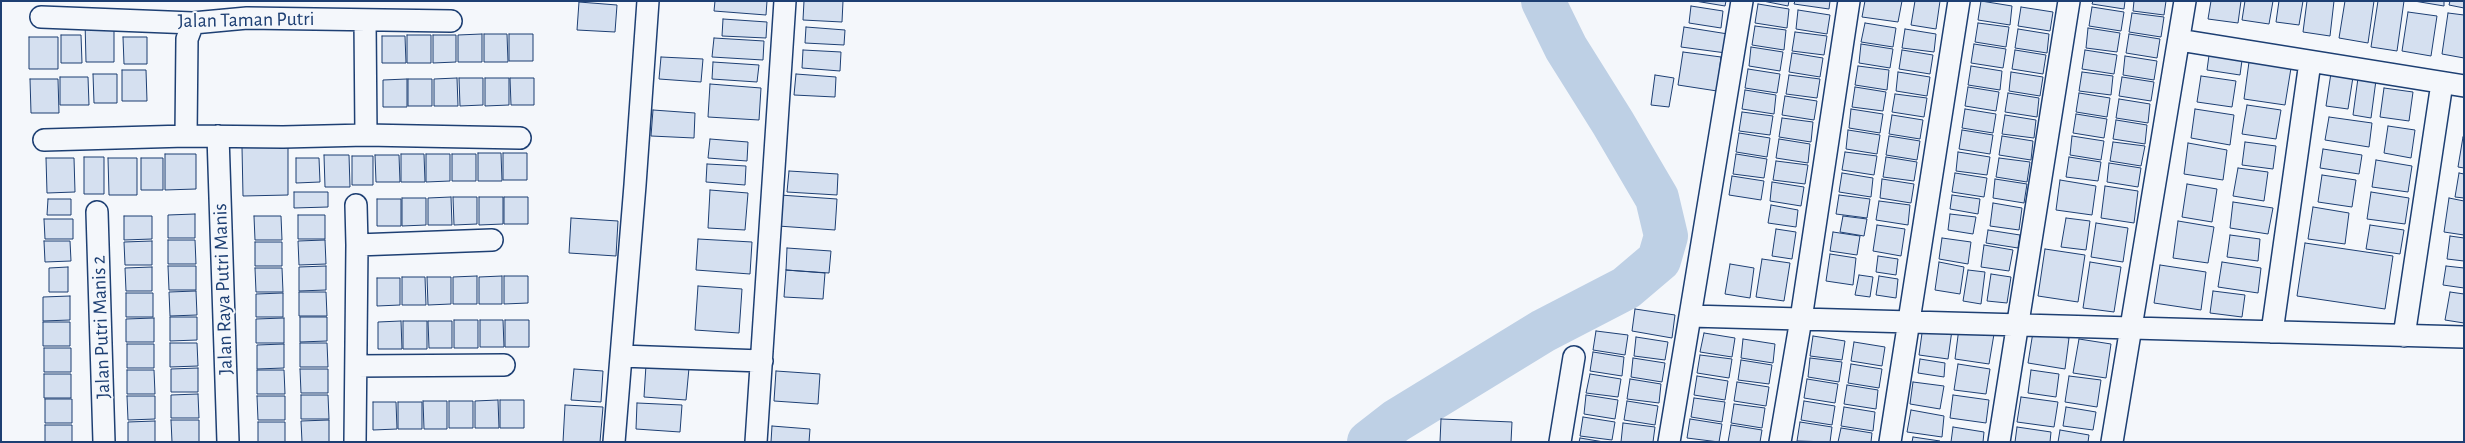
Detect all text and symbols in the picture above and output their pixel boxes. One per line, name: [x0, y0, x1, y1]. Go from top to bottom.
street label: Jalan Taman Putri: [177, 7, 315, 33]
street label: Jalan Raya Putri Manis: [208, 203, 238, 375]
street label: Jalan Putri Manis 2: [87, 255, 115, 399]

